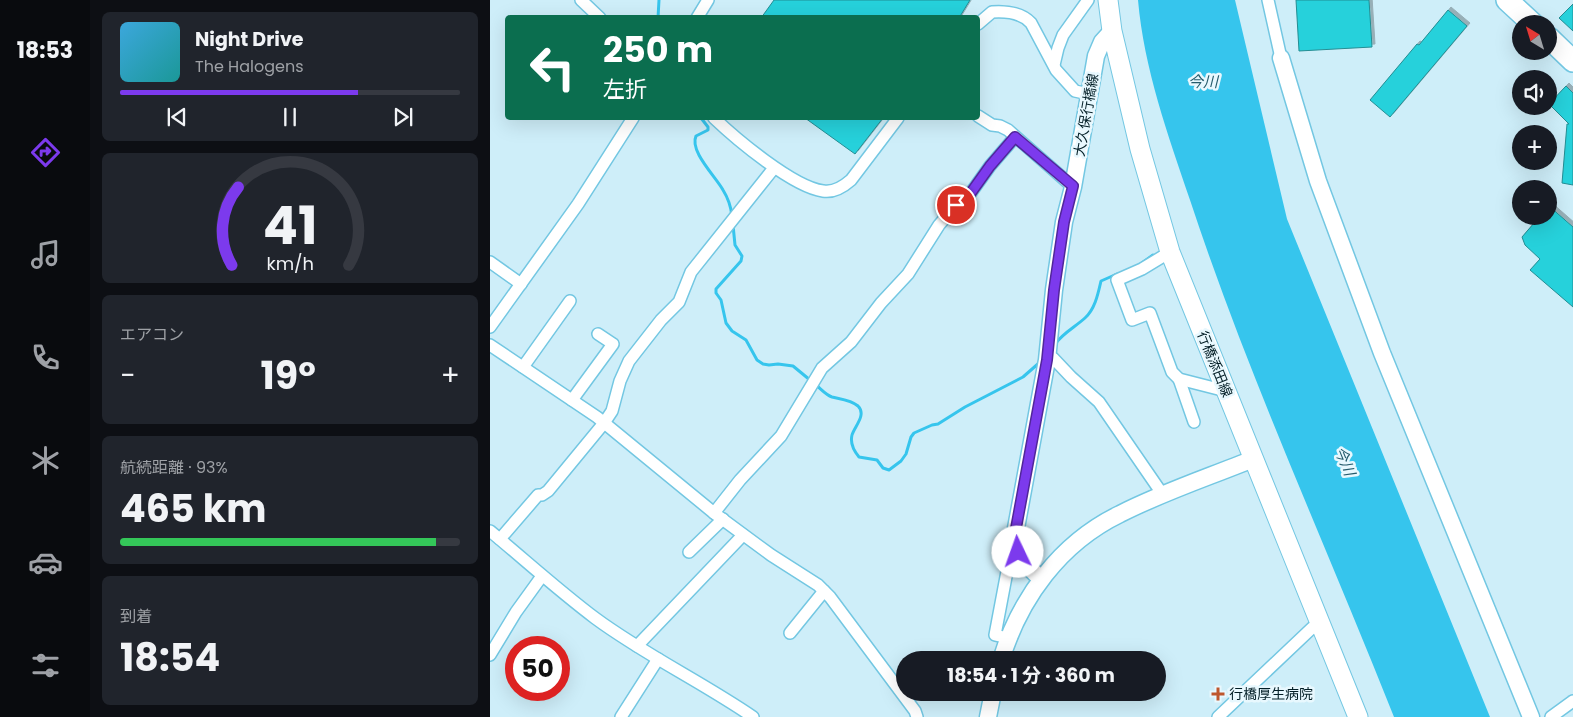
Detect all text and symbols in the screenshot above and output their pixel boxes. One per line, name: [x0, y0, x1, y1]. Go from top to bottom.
north arrow: [1512, 15, 1558, 60]
map controls: [1512, 15, 1557, 225]
text: 250 m: [603, 25, 713, 74]
text: Night Drive: [195, 26, 304, 53]
text: 18:53: [17, 35, 73, 66]
icon: left: [520, 35, 585, 100]
text: The Halogens: [195, 55, 303, 78]
button: sound: [1512, 70, 1557, 115]
water label: 今川: [1188, 71, 1220, 92]
street label: 大久保行橋線: [1069, 72, 1103, 158]
text: 左折: [603, 74, 647, 105]
icon: previous: [163, 103, 191, 131]
icon: pause: [276, 103, 304, 131]
icon: next: [389, 103, 417, 131]
button: +: [1512, 125, 1557, 170]
icon: directions: [28, 135, 63, 170]
button: −: [1512, 180, 1557, 225]
pin: [935, 184, 977, 226]
text: 41: [263, 189, 317, 262]
icon: arrive: [942, 191, 970, 219]
icon: music: [28, 237, 63, 272]
text: km/h: [266, 251, 314, 276]
text: エアコン: [120, 323, 184, 346]
street label: 行橋添田線: [1193, 328, 1237, 400]
icon: phone: [28, 340, 63, 375]
text: 19°: [261, 349, 316, 402]
text: −: [120, 356, 135, 395]
text: +: [441, 356, 460, 395]
icon: climate: [28, 443, 63, 478]
water label: 今川: [1330, 443, 1361, 481]
text: 航続距離 · 93%: [120, 456, 228, 479]
text: 465 km: [120, 482, 266, 535]
position arrow: [991, 525, 1043, 577]
icon: car: [28, 545, 63, 580]
text: 到着: [120, 605, 152, 628]
text: 18:54: [120, 631, 220, 684]
speed limit sign: 50: [505, 636, 570, 701]
icon: filters: [28, 648, 63, 683]
text: 18:54 · 1 分 · 360 m: [947, 662, 1115, 689]
place label: 行橋厚生病院: [1229, 684, 1313, 704]
marker: 行橋厚生病院: [1211, 687, 1225, 701]

